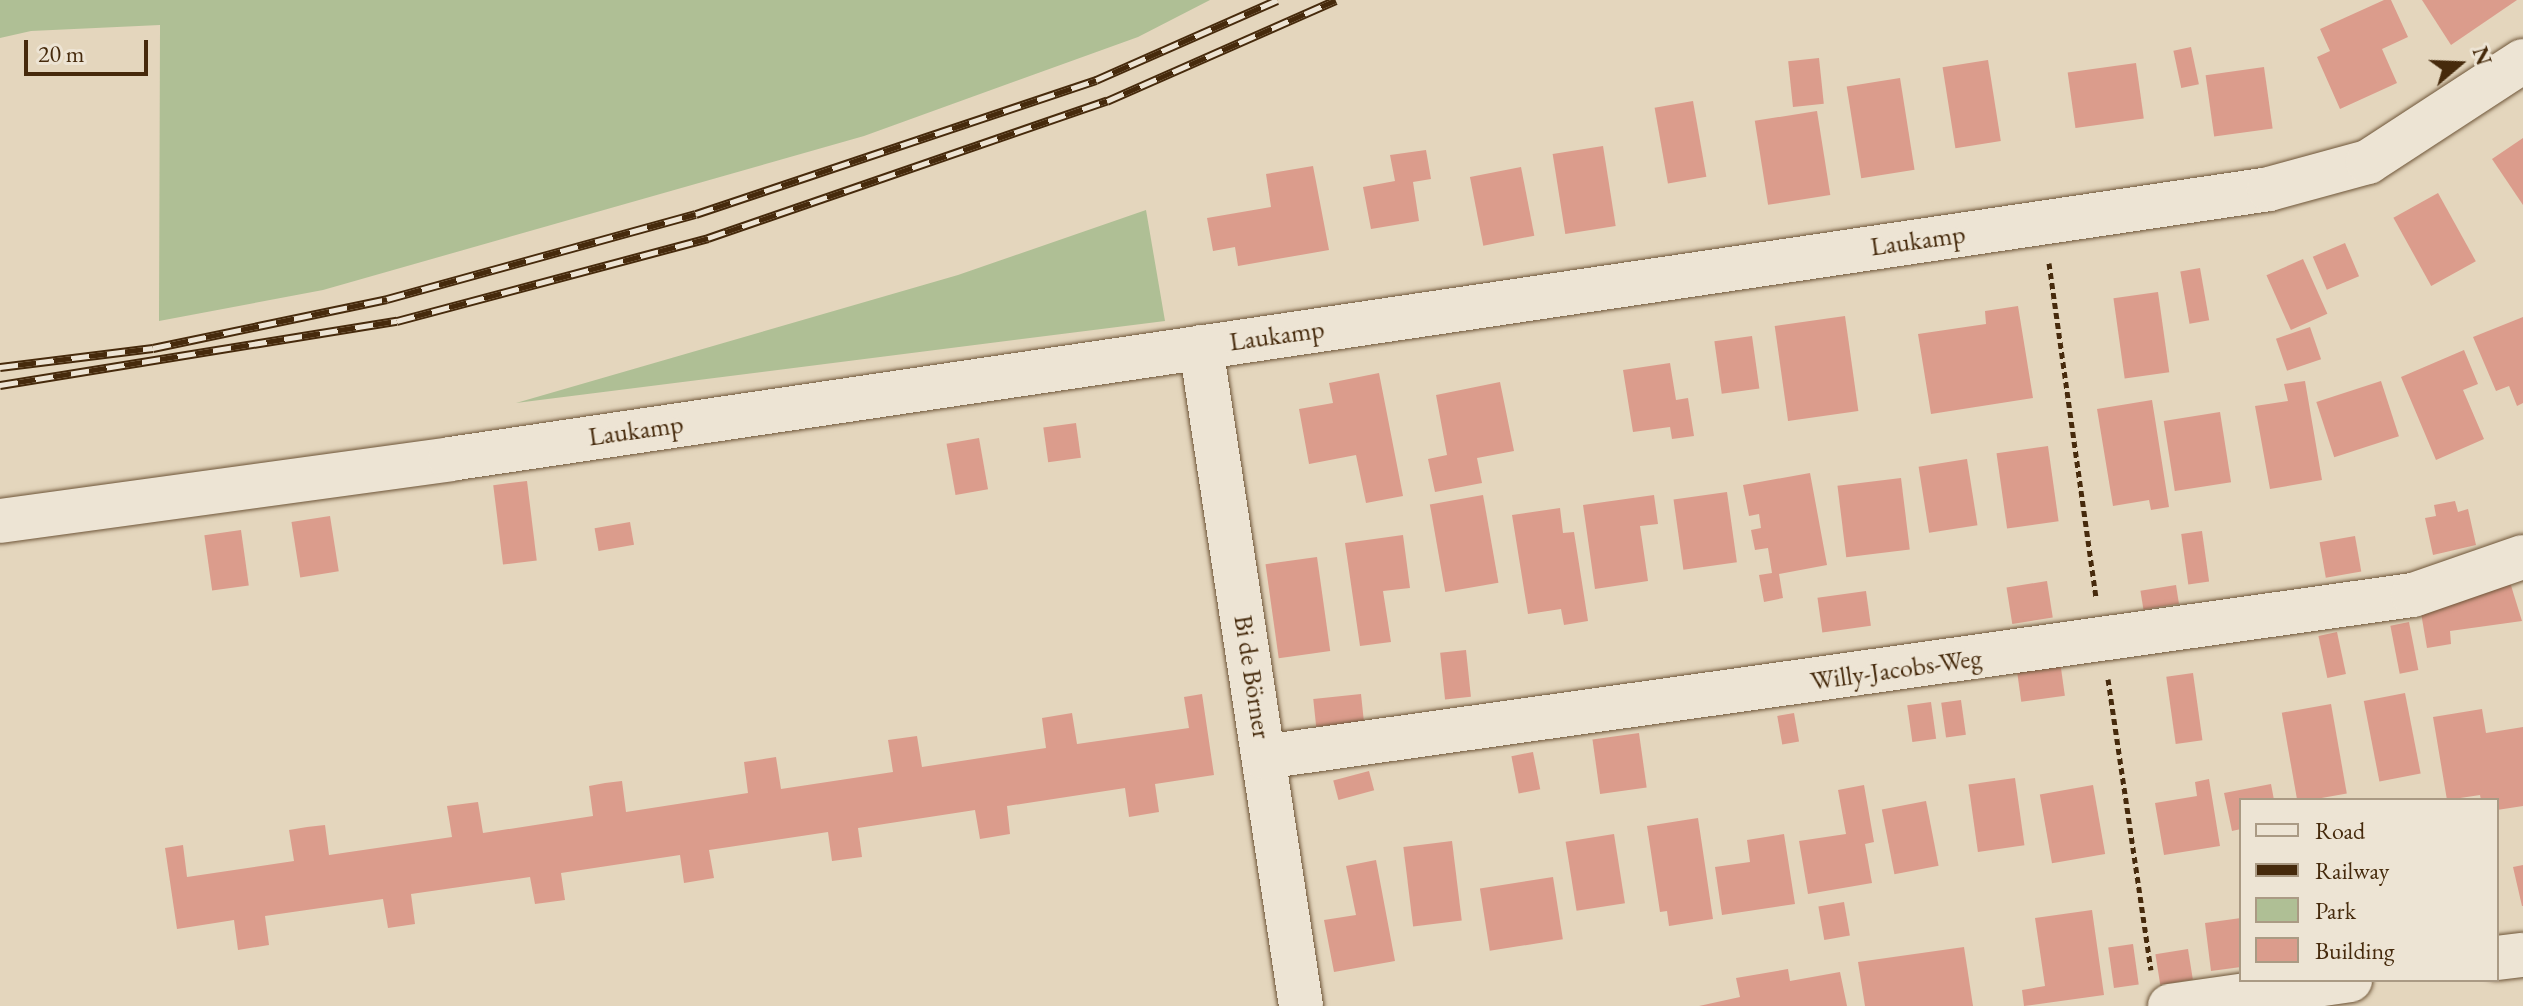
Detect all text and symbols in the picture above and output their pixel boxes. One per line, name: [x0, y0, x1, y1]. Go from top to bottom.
scale bar: [28, 24, 152, 74]
north arrow: [2419, 24, 2499, 104]
text: 20 m: [38, 38, 85, 69]
text: N: [2466, 43, 2499, 69]
street label: Laukamp: [1869, 219, 1967, 263]
street label: Laukamp: [1228, 314, 1326, 358]
street label: Laukamp: [587, 409, 685, 453]
street label: Bi de Börner: [1227, 613, 1277, 741]
street label: Willy-Jacobs-Weg: [1808, 643, 1984, 697]
legend: [2239, 798, 2499, 982]
text: Road: [2315, 815, 2365, 846]
text: Railway: [2315, 855, 2389, 886]
text: Park: [2315, 895, 2356, 926]
text: Building: [2315, 935, 2395, 966]

